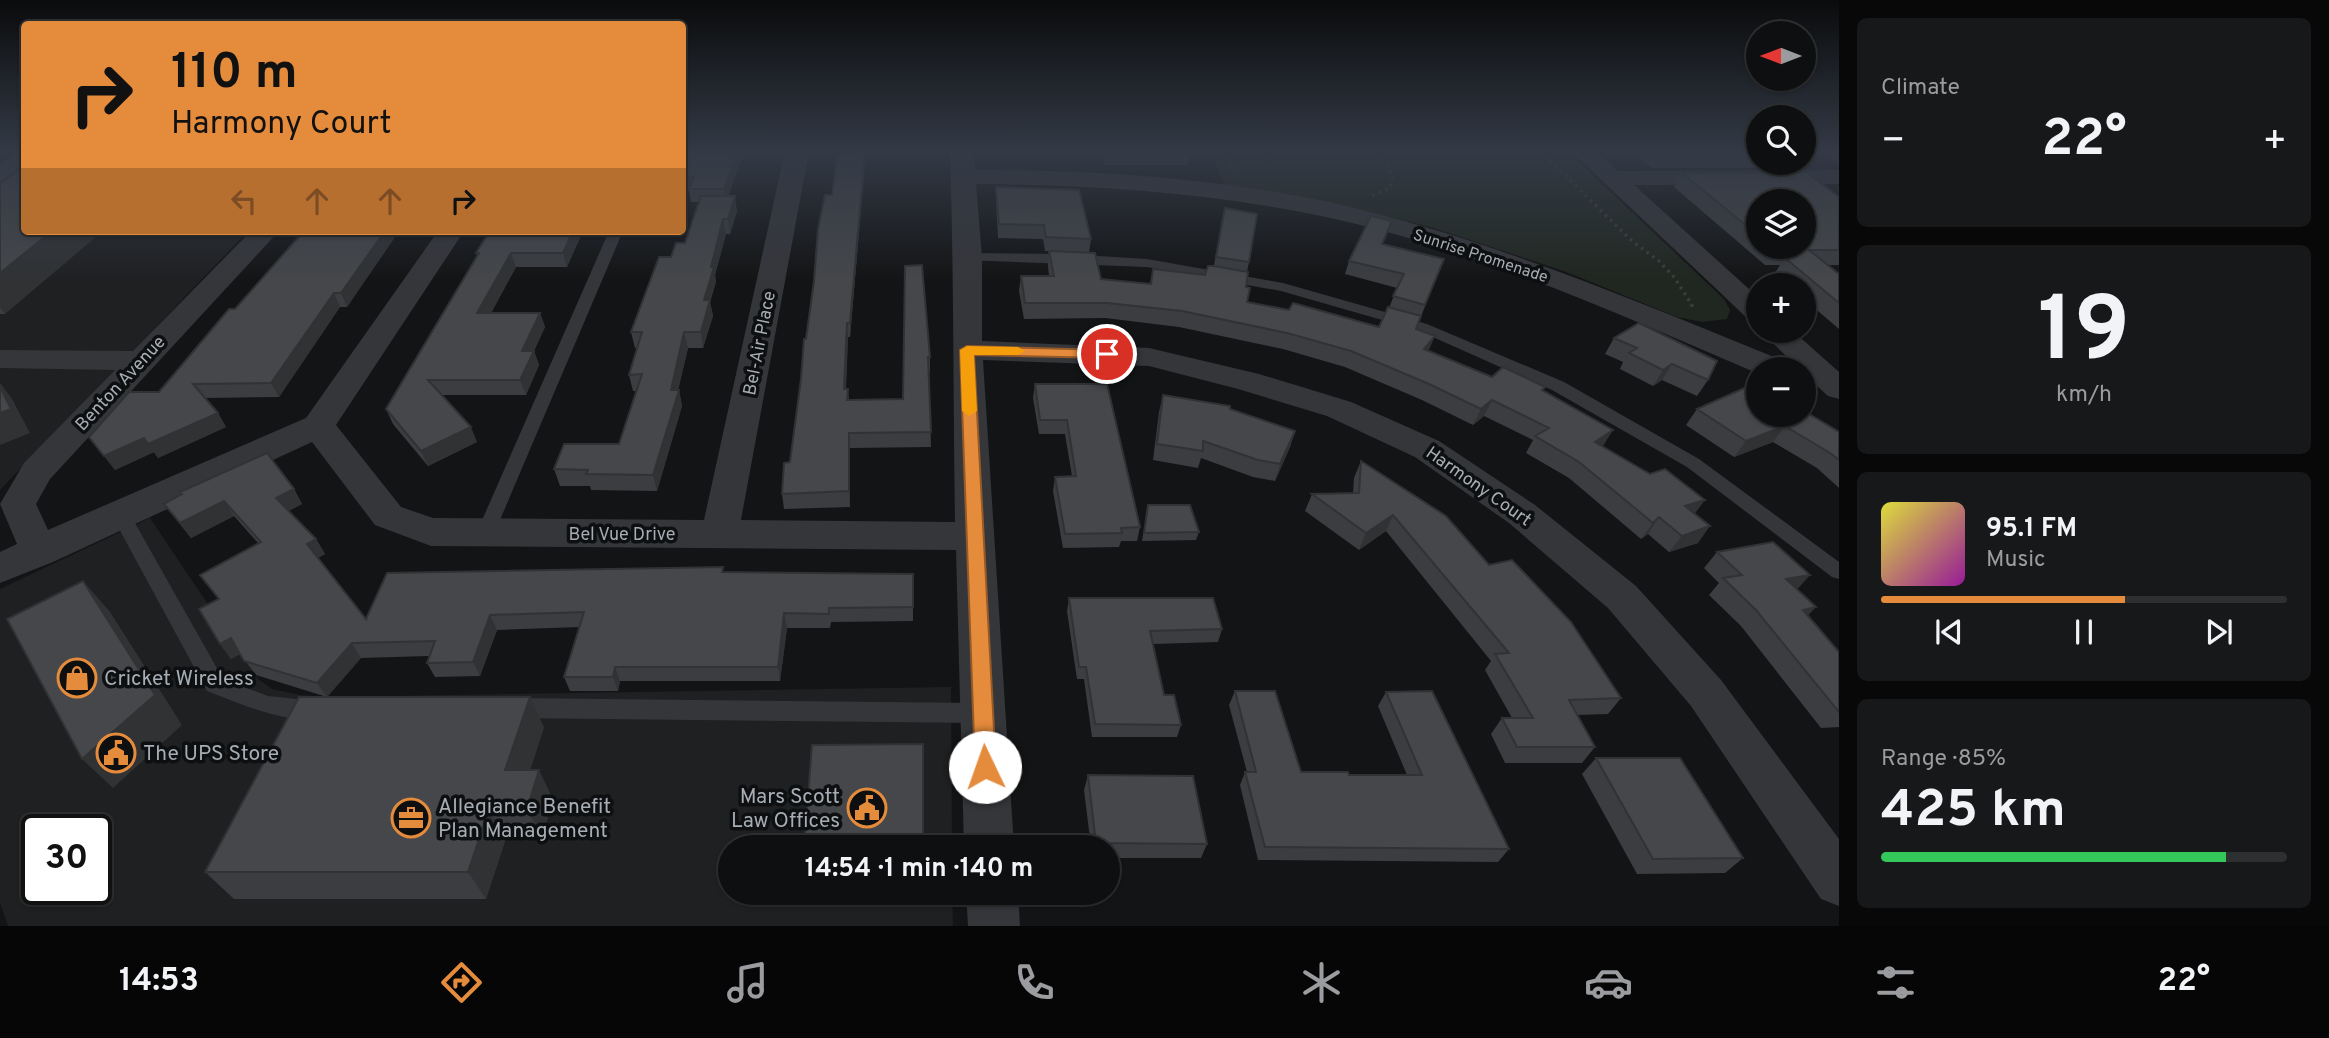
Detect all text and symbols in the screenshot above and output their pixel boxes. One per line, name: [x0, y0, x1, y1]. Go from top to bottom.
north arrow: [1746, 21, 1816, 91]
map controls: [1746, 21, 1816, 427]
text: 110 m: [171, 44, 298, 106]
icon: right: [56, 49, 147, 140]
text: Climate: [1881, 74, 1960, 103]
text: Harmony Court: [171, 105, 392, 145]
button: search: [1746, 105, 1816, 175]
text: 22°: [2041, 108, 2127, 174]
text: −: [1881, 118, 1906, 167]
text: +: [2262, 118, 2287, 167]
icon: left: [225, 182, 263, 220]
icon: ahead: [298, 182, 336, 220]
icon: ahead: [371, 182, 409, 220]
icon: right: [444, 182, 482, 220]
button: layers: [1746, 189, 1816, 259]
street label: Sunrise Promenade: [1410, 226, 1550, 288]
button: +: [1746, 273, 1816, 343]
text: 19: [2038, 278, 2130, 393]
street label: Bel-Air Place: [739, 289, 782, 397]
pin: [1077, 324, 1137, 384]
street label: Benton Avenue: [71, 332, 171, 437]
icon: arrive: [1088, 335, 1126, 373]
button: −: [1746, 357, 1816, 427]
text: km/h: [2056, 381, 2112, 410]
street label: Harmony Court: [1421, 442, 1536, 532]
text: 95.1 FM: [1986, 513, 2077, 546]
street label: Bel Vue Drive: [568, 524, 676, 547]
text: Music: [1986, 546, 2046, 575]
icon: previous: [1930, 613, 1968, 651]
icon: pause: [2065, 613, 2103, 651]
icon: next: [2200, 613, 2238, 651]
shop icon: Cricket Wireless: [56, 657, 98, 699]
place label: Cricket Wireless: [104, 666, 254, 693]
position arrow: [948, 730, 1022, 804]
public building icon: The UPS Store: [95, 732, 137, 774]
place label: The UPS Store: [143, 741, 279, 768]
text: Range · 85%: [1881, 745, 2006, 774]
text: 425 km: [1881, 779, 2066, 845]
place label: Mars Scott Law Offices: [731, 784, 840, 835]
public building icon: Mars Scott Law Offices: [846, 787, 888, 829]
place label: Allegiance Benefit Plan Management: [438, 794, 611, 845]
office icon: Allegiance Benefit Plan Management: [390, 797, 432, 839]
speed limit sign: 30: [21, 814, 112, 905]
text: 14:54 · 1 min · 140 m: [805, 853, 1033, 886]
icon: directions: [437, 958, 486, 1007]
icon: music: [723, 958, 772, 1007]
icon: phone: [1010, 958, 1059, 1007]
icon: climate: [1297, 958, 1346, 1007]
icon: car: [1584, 958, 1633, 1007]
icon: filters: [1871, 958, 1920, 1007]
text: 14:53: [119, 962, 199, 1002]
text: 22°: [2158, 962, 2210, 1002]

